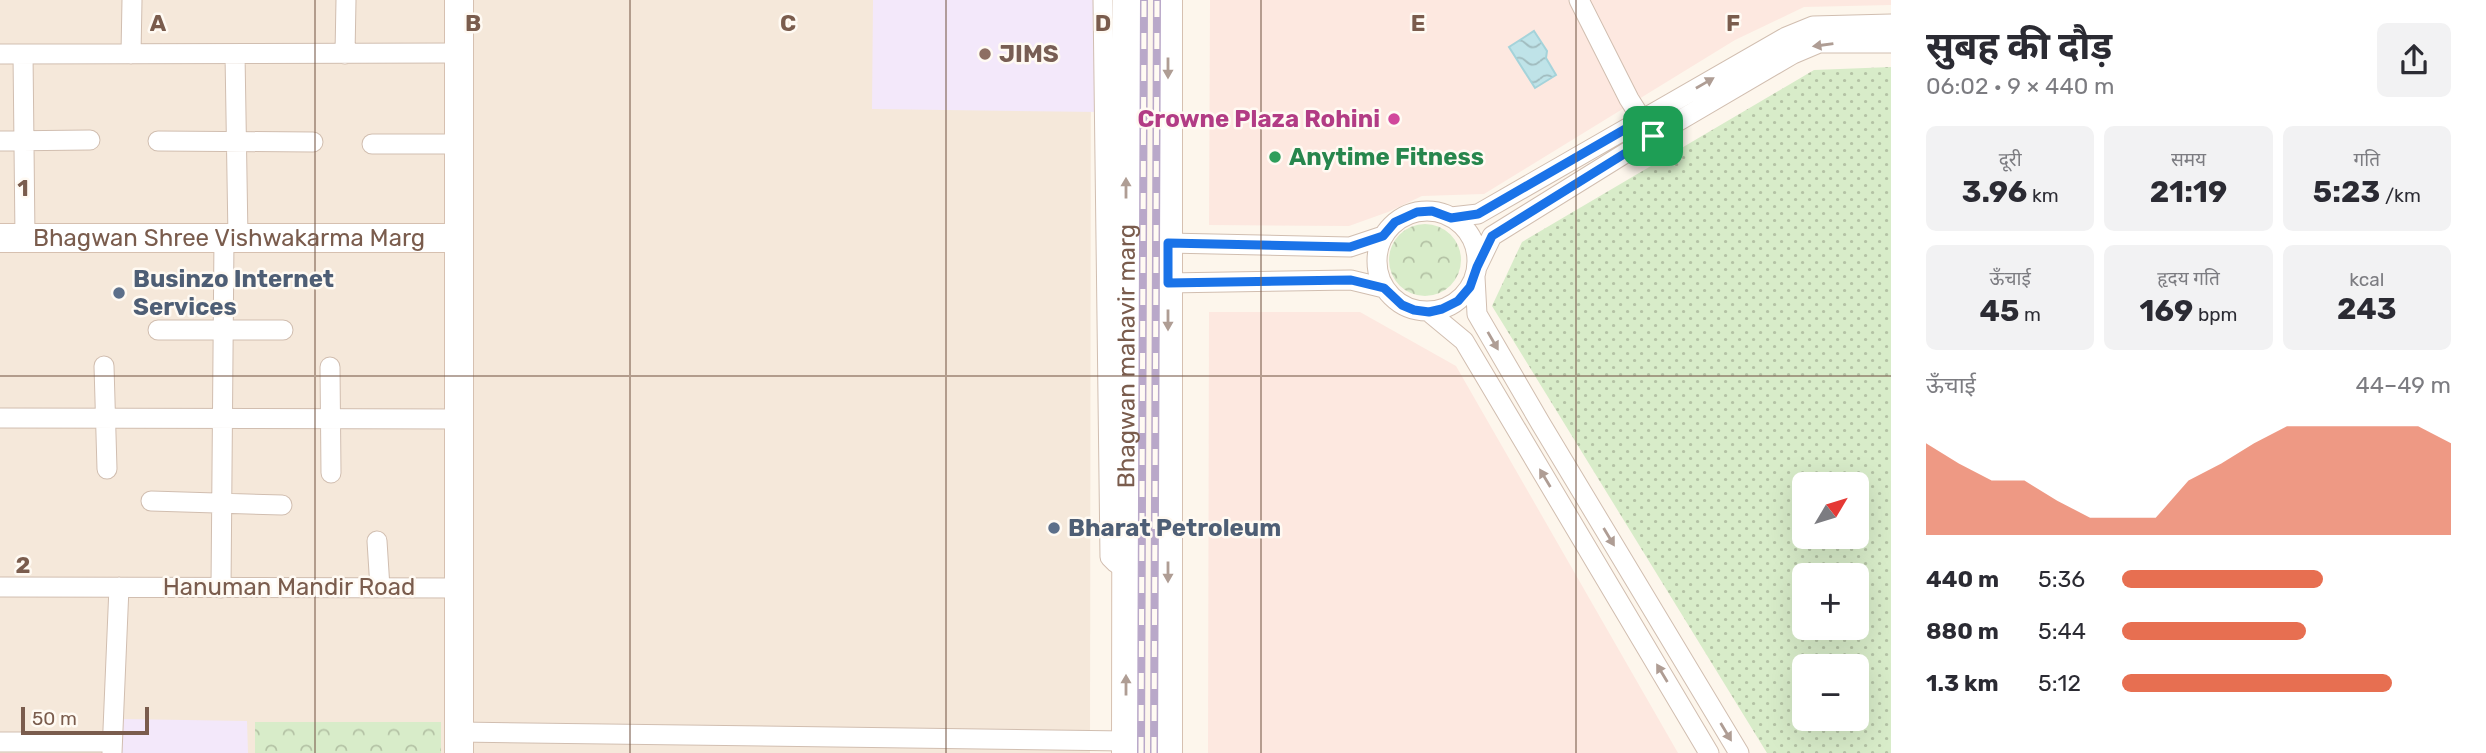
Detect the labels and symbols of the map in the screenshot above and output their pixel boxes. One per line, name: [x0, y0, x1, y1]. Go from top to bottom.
text: A: [150, 9, 167, 37]
text: B: [465, 9, 481, 37]
text: C: [780, 9, 796, 37]
text: D: [1095, 9, 1111, 37]
text: E: [1411, 9, 1425, 37]
text: F: [1726, 9, 1740, 37]
one-way arrow: [1812, 39, 1834, 50]
place label: JIMS: [999, 40, 1059, 68]
marker: JIMS: [977, 46, 993, 62]
one-way arrow: [1162, 57, 1174, 79]
one-way arrow: [1696, 77, 1715, 90]
place label: Crowne Plaza Rohini: [1138, 105, 1380, 133]
pin: [1623, 106, 1683, 166]
marker: Crowne Plaza Rohini: [1386, 111, 1402, 127]
place label: Anytime Fitness: [1289, 143, 1484, 171]
marker: Anytime Fitness: [1267, 149, 1283, 165]
text: 1: [17, 174, 29, 202]
one-way arrow: [1121, 177, 1132, 199]
street label: Bhagwan Shree Vishwakarma Marg: [33, 224, 425, 252]
street label: Bhagwan mahavir marg: [1112, 224, 1141, 488]
place label: Businzo Internet Services: [133, 265, 334, 321]
marker: Businzo Internet Services: [111, 285, 127, 301]
one-way arrow: [1162, 309, 1174, 331]
one-way arrow: [1487, 332, 1499, 351]
one-way arrow: [1539, 468, 1552, 487]
north arrow: [1792, 472, 1869, 550]
place label: Bharat Petroleum: [1068, 514, 1281, 542]
marker: Bharat Petroleum: [1046, 520, 1062, 536]
one-way arrow: [1602, 528, 1615, 547]
text: 2: [16, 551, 30, 579]
one-way arrow: [1162, 561, 1174, 583]
street label: Hanuman Mandir Road: [163, 573, 415, 601]
one-way arrow: [1655, 664, 1668, 683]
one-way arrow: [1120, 674, 1132, 696]
scale bar: [21, 704, 149, 736]
one-way arrow: [1720, 722, 1732, 741]

